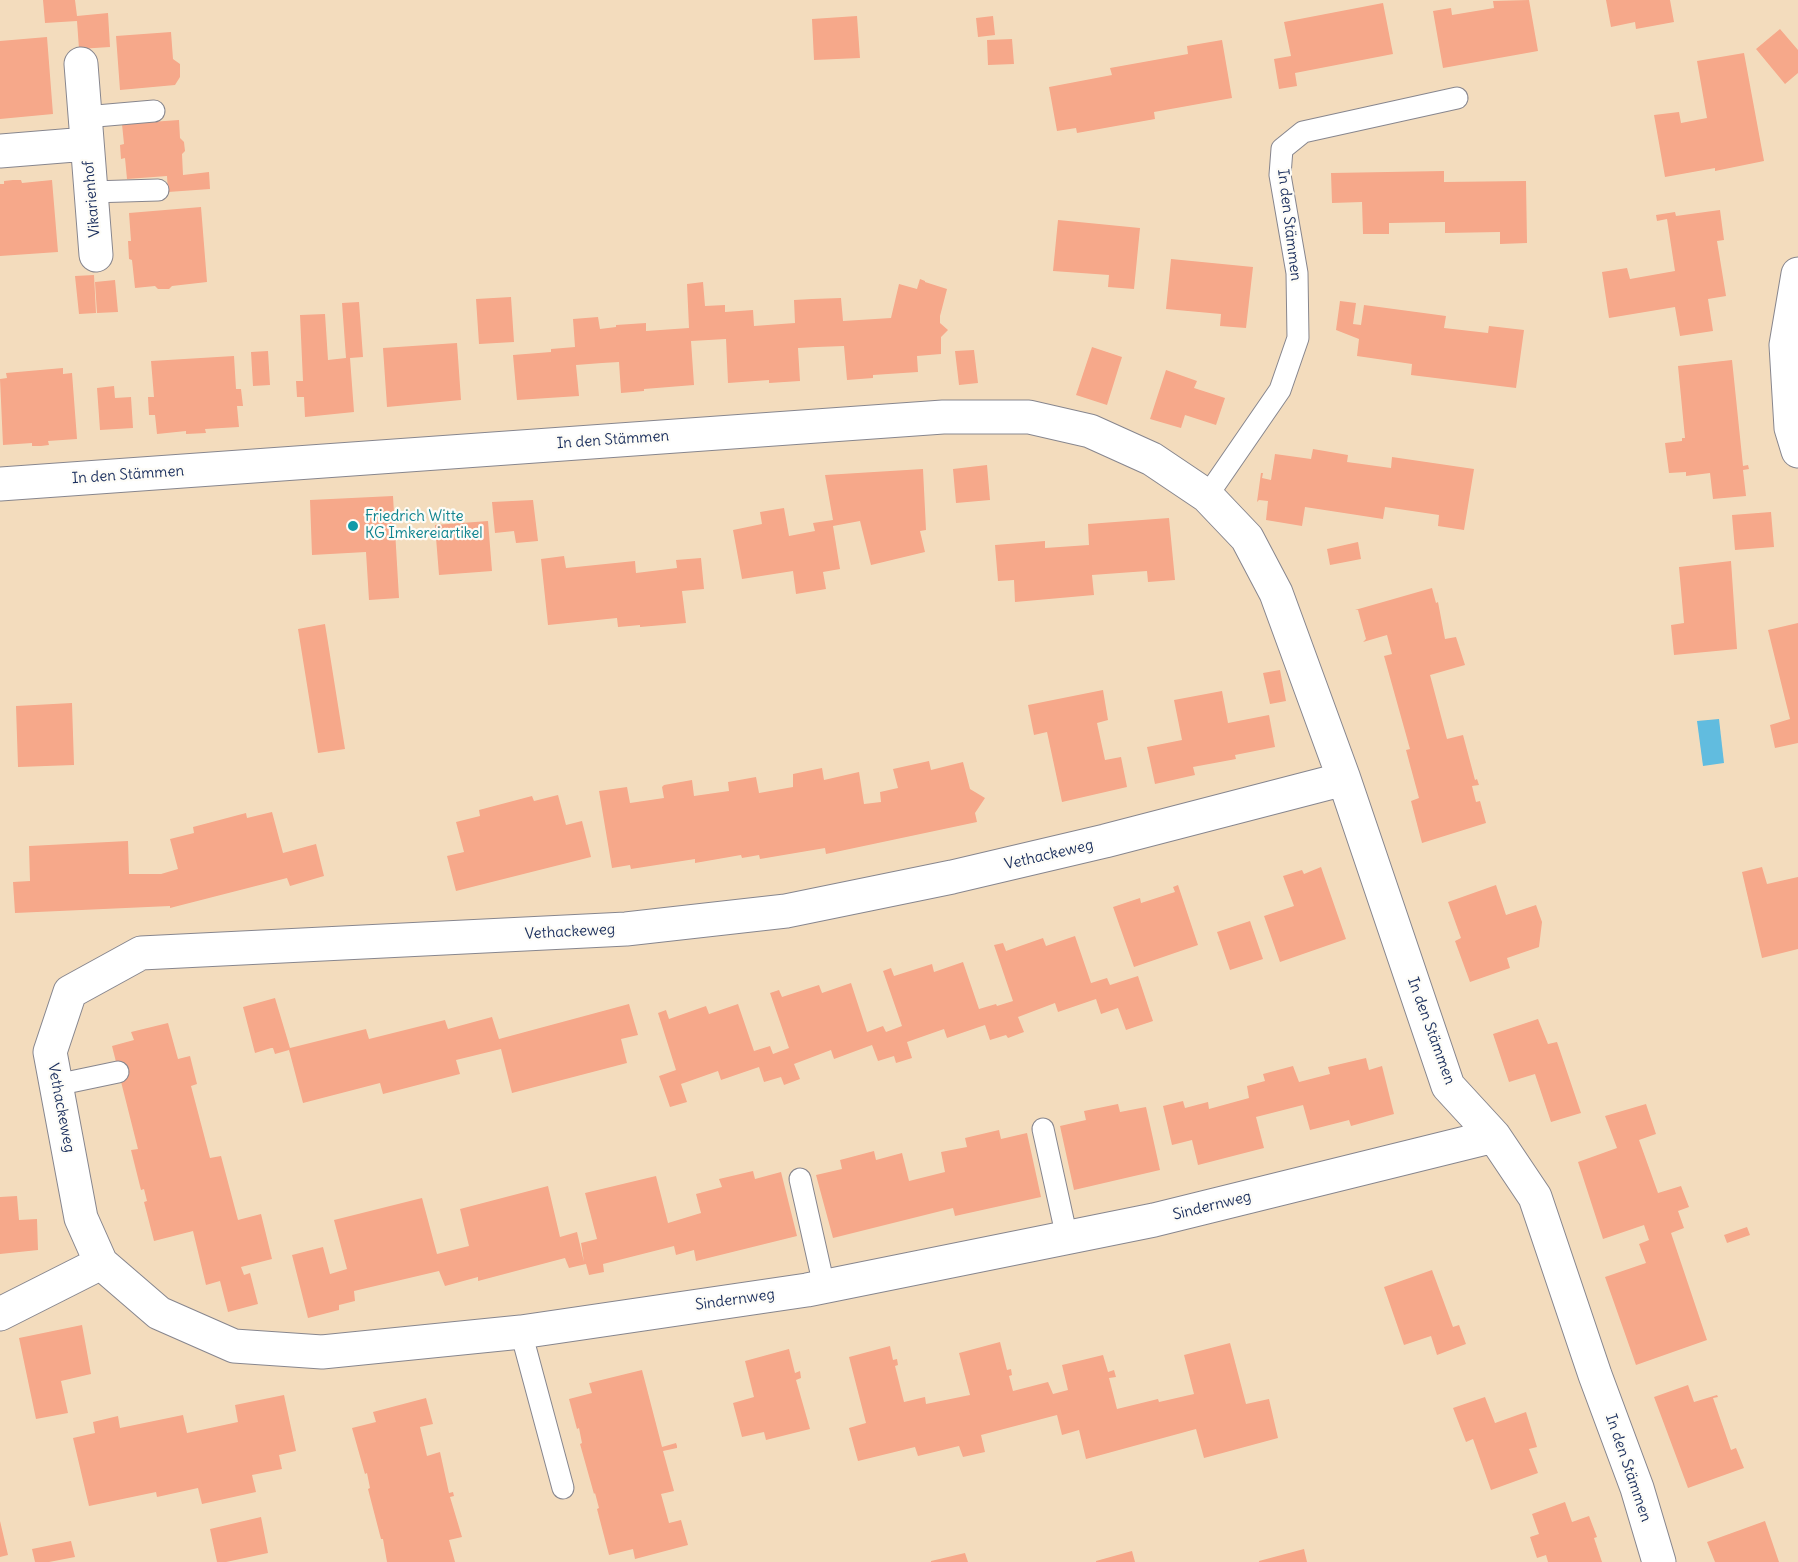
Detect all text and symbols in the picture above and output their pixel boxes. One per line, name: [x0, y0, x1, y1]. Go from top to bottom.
street label: Vikarienhof: [80, 160, 104, 238]
street label: In den Stämmen: [1273, 168, 1305, 282]
street label: In den Stämmen: [556, 427, 670, 453]
street label: In den Stämmen: [71, 462, 185, 488]
place label: Friedrich Witte KG Imkereiartikel: [365, 508, 483, 543]
marker: Friedrich Witte KG Imkereiartikel: [346, 519, 360, 533]
street label: Vethackeweg: [1003, 836, 1095, 874]
street label: Vethackeweg: [524, 921, 616, 943]
street label: In den Stämmen: [1403, 975, 1459, 1087]
street label: Vethackeweg: [44, 1062, 78, 1154]
street label: Sindernweg: [1171, 1188, 1253, 1224]
street label: Sindernweg: [694, 1286, 776, 1314]
street label: In den Stämmen: [1601, 1412, 1655, 1524]

